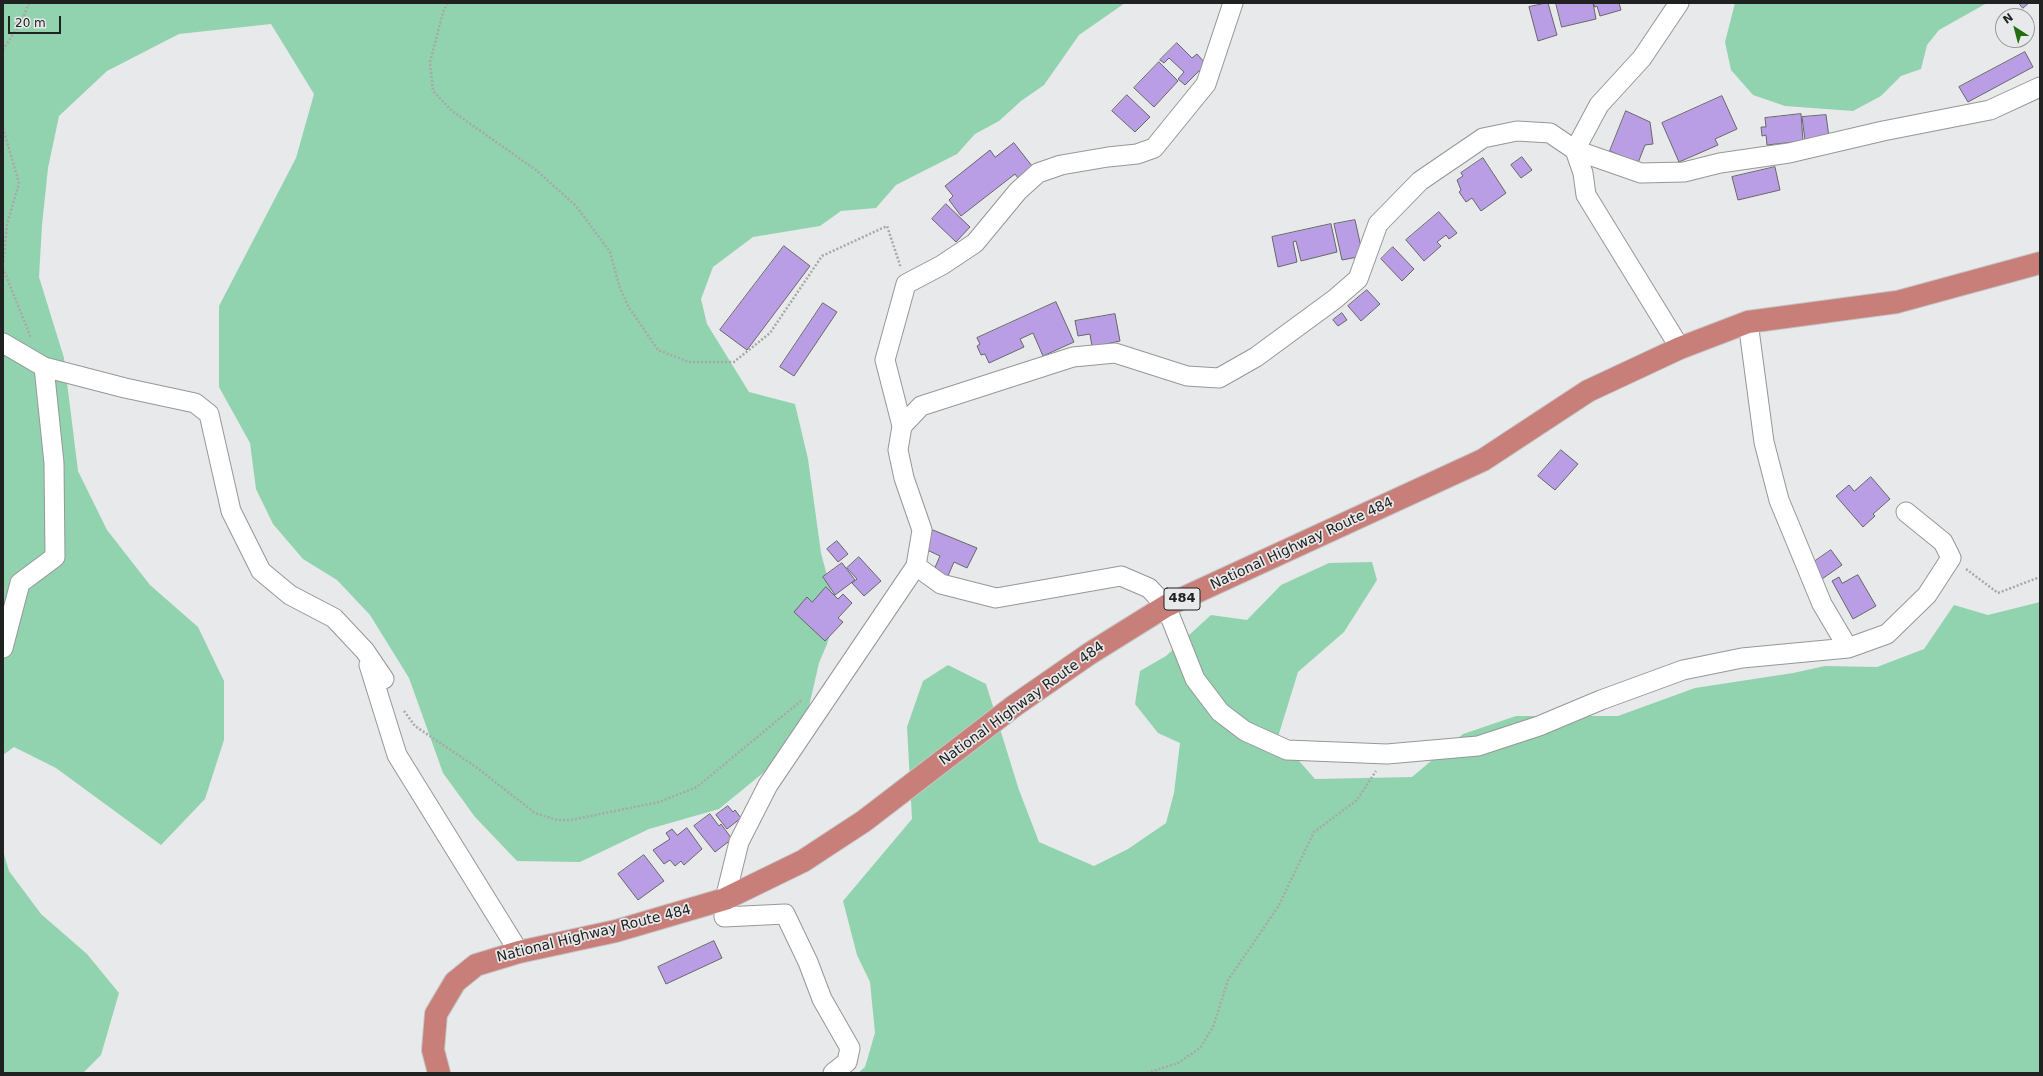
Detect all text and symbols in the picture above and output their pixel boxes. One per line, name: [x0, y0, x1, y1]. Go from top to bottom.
scale bar: [10, 8, 63, 34]
north arrow: [1995, 8, 2035, 48]
text: N: [2001, 11, 2016, 27]
text: 20 m: [15, 16, 46, 30]
street label: National Highway Route 484: [1208, 494, 1396, 594]
road number: 484: [1164, 588, 1200, 610]
street label: National Highway Route 484: [936, 639, 1108, 769]
street label: National Highway Route 484: [495, 902, 693, 966]

